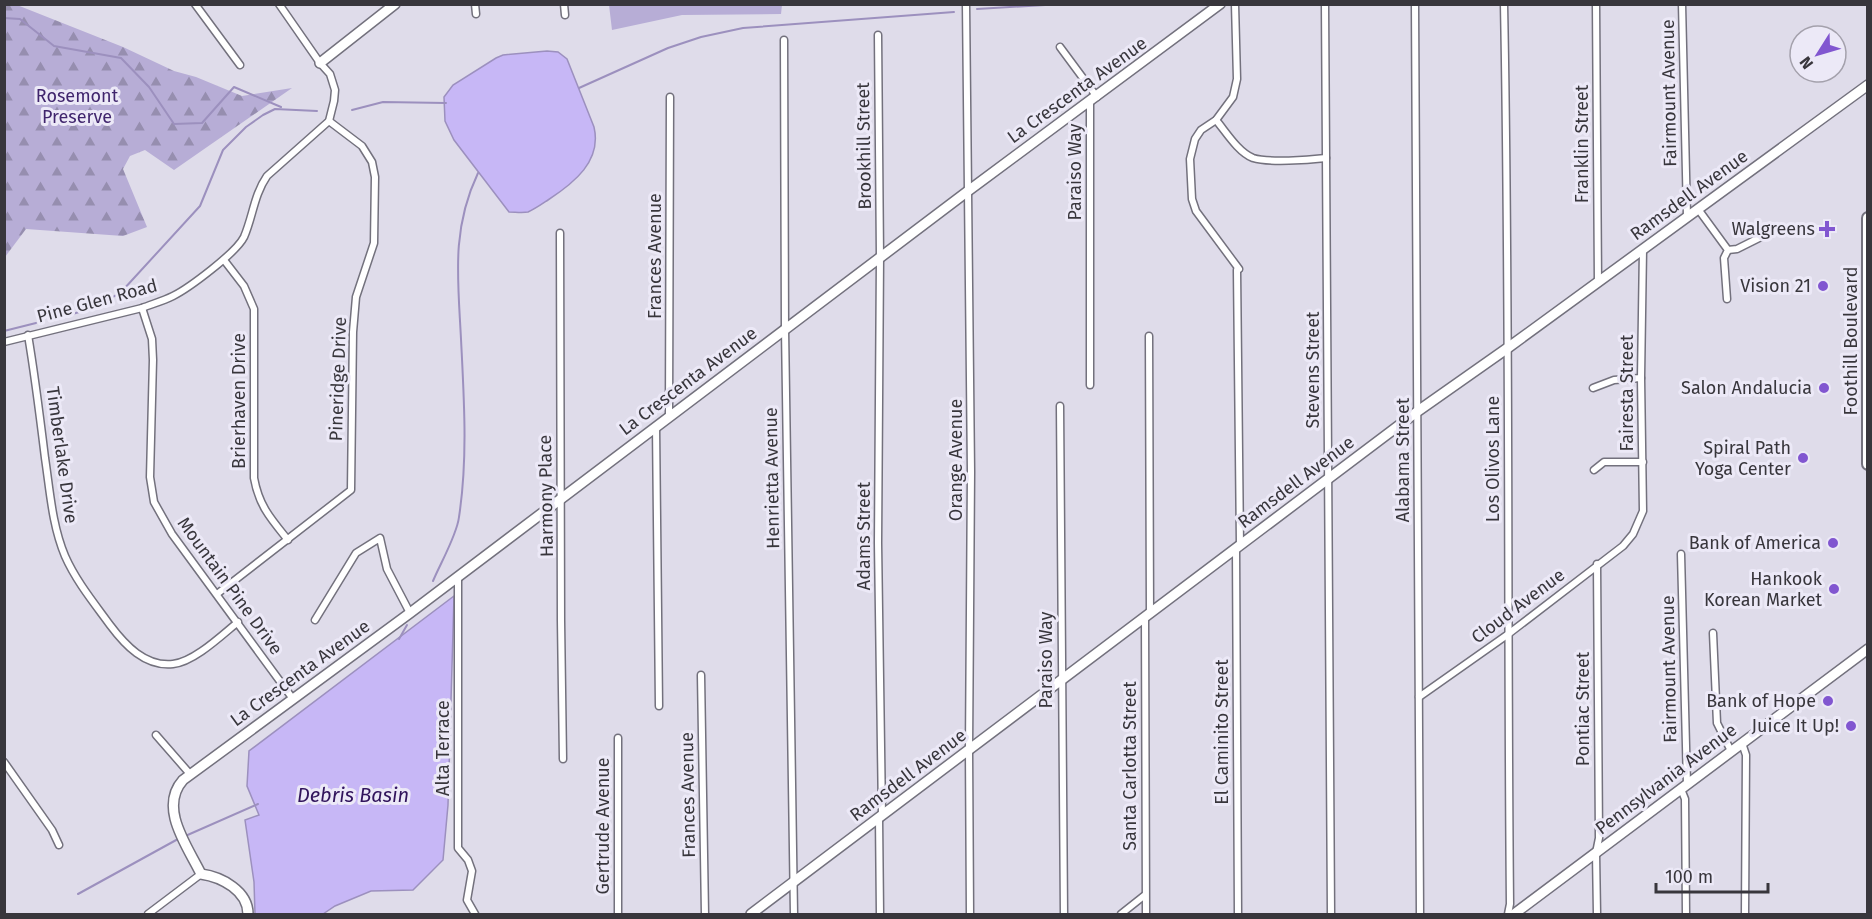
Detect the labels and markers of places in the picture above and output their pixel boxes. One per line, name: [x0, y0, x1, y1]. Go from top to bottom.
place label: Walgreens: [1731, 218, 1815, 240]
marker: Walgreens: [1820, 222, 1834, 236]
place label: Vision 21: [1740, 275, 1811, 297]
marker: Vision 21: [1816, 279, 1830, 293]
place label: Salon Andalucia: [1681, 377, 1812, 399]
marker: Salon Andalucia: [1817, 381, 1831, 395]
place label: Spiral Path Yoga Center: [1695, 437, 1791, 480]
marker: Spiral Path Yoga Center: [1796, 451, 1810, 465]
place label: Bank of America: [1689, 532, 1821, 554]
marker: Bank of America: [1826, 536, 1840, 550]
place label: Hankook Korean Market: [1704, 568, 1823, 611]
marker: Hankook Korean Market: [1827, 582, 1841, 596]
place label: Bank of Hope: [1706, 690, 1816, 712]
marker: Bank of Hope: [1821, 694, 1835, 708]
place label: Juice It Up!: [1752, 715, 1839, 737]
marker: Juice It Up!: [1844, 719, 1858, 733]

